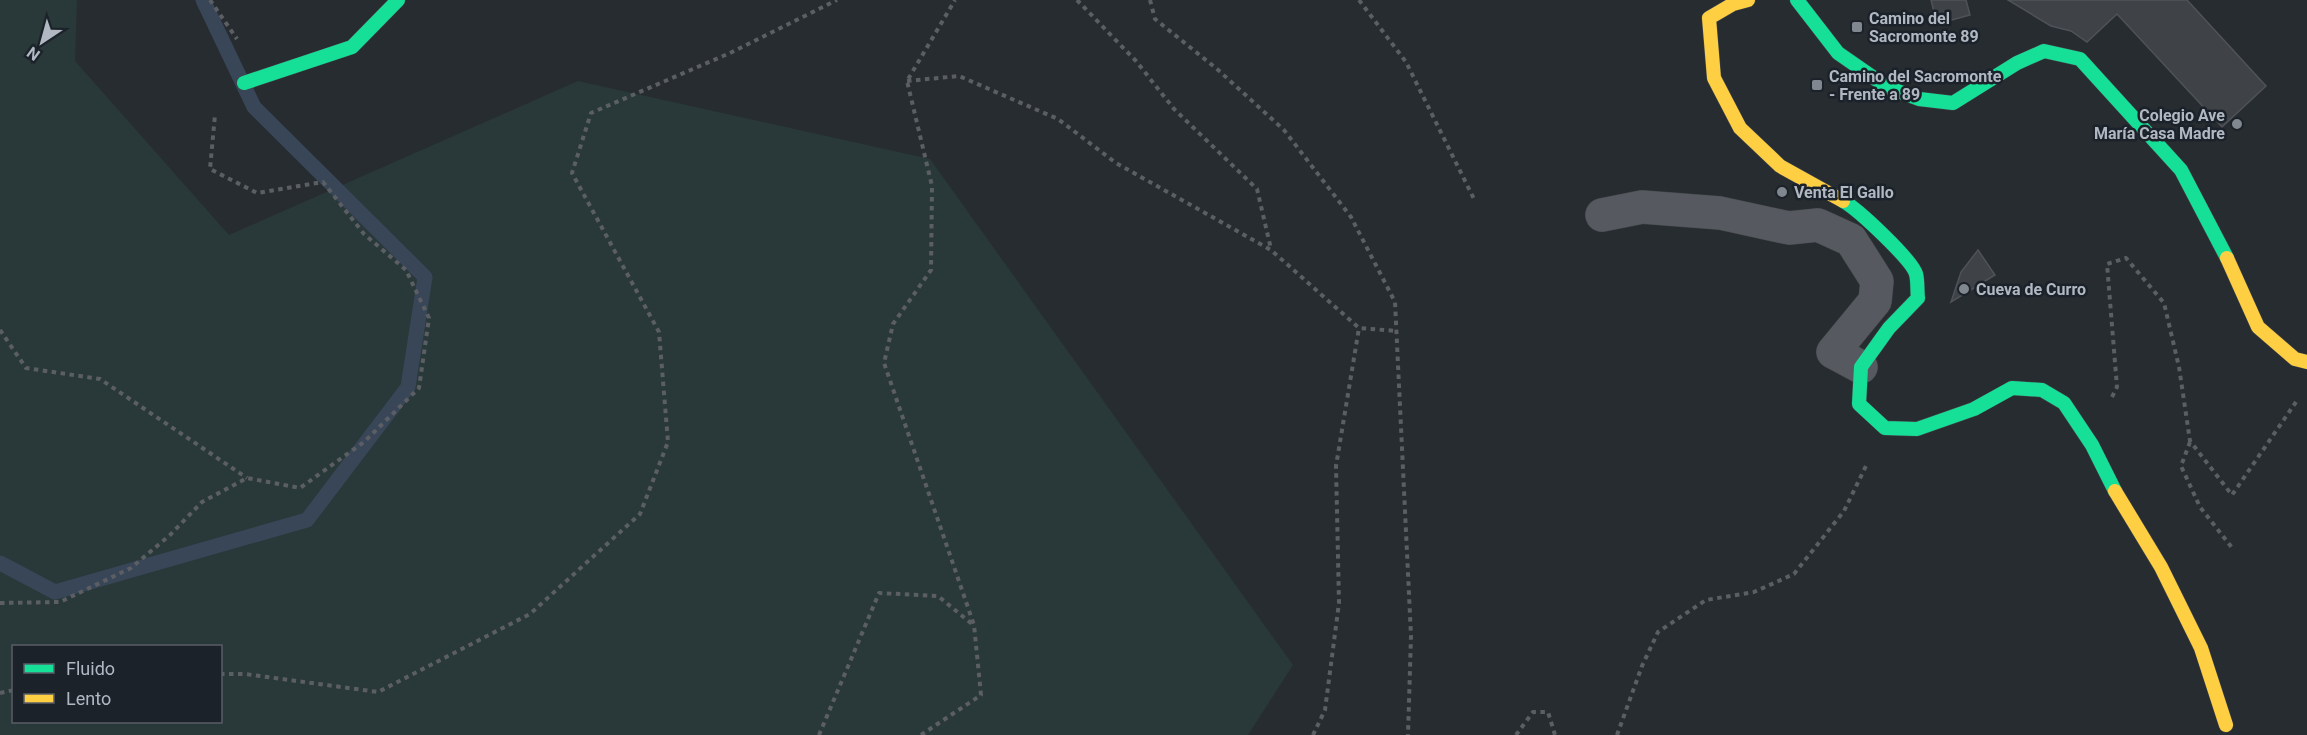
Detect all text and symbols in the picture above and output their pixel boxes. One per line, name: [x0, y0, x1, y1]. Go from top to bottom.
place label: Camino del Sacromonte 89: [1869, 9, 1979, 46]
north arrow: [12, 12, 72, 72]
marker: Camino del Sacromonte 89: [1850, 20, 1864, 34]
text: N: [23, 43, 44, 65]
place label: Camino del Sacromonte - Frente a 89: [1829, 67, 2002, 104]
marker: Camino del Sacromonte - Frente a 89: [1810, 78, 1824, 92]
place label: Colegio Ave María Casa Madre: [2094, 106, 2225, 143]
marker: Colegio Ave María Casa Madre: [2230, 117, 2244, 131]
place label: Venta El Gallo: [1794, 183, 1894, 202]
marker: Venta El Gallo: [1775, 185, 1789, 199]
place label: Cueva de Curro: [1976, 280, 2086, 299]
marker: Cueva de Curro: [1957, 282, 1971, 296]
legend: [12, 645, 222, 723]
text: Fluido: [66, 658, 115, 679]
text: Lento: [66, 688, 111, 709]

